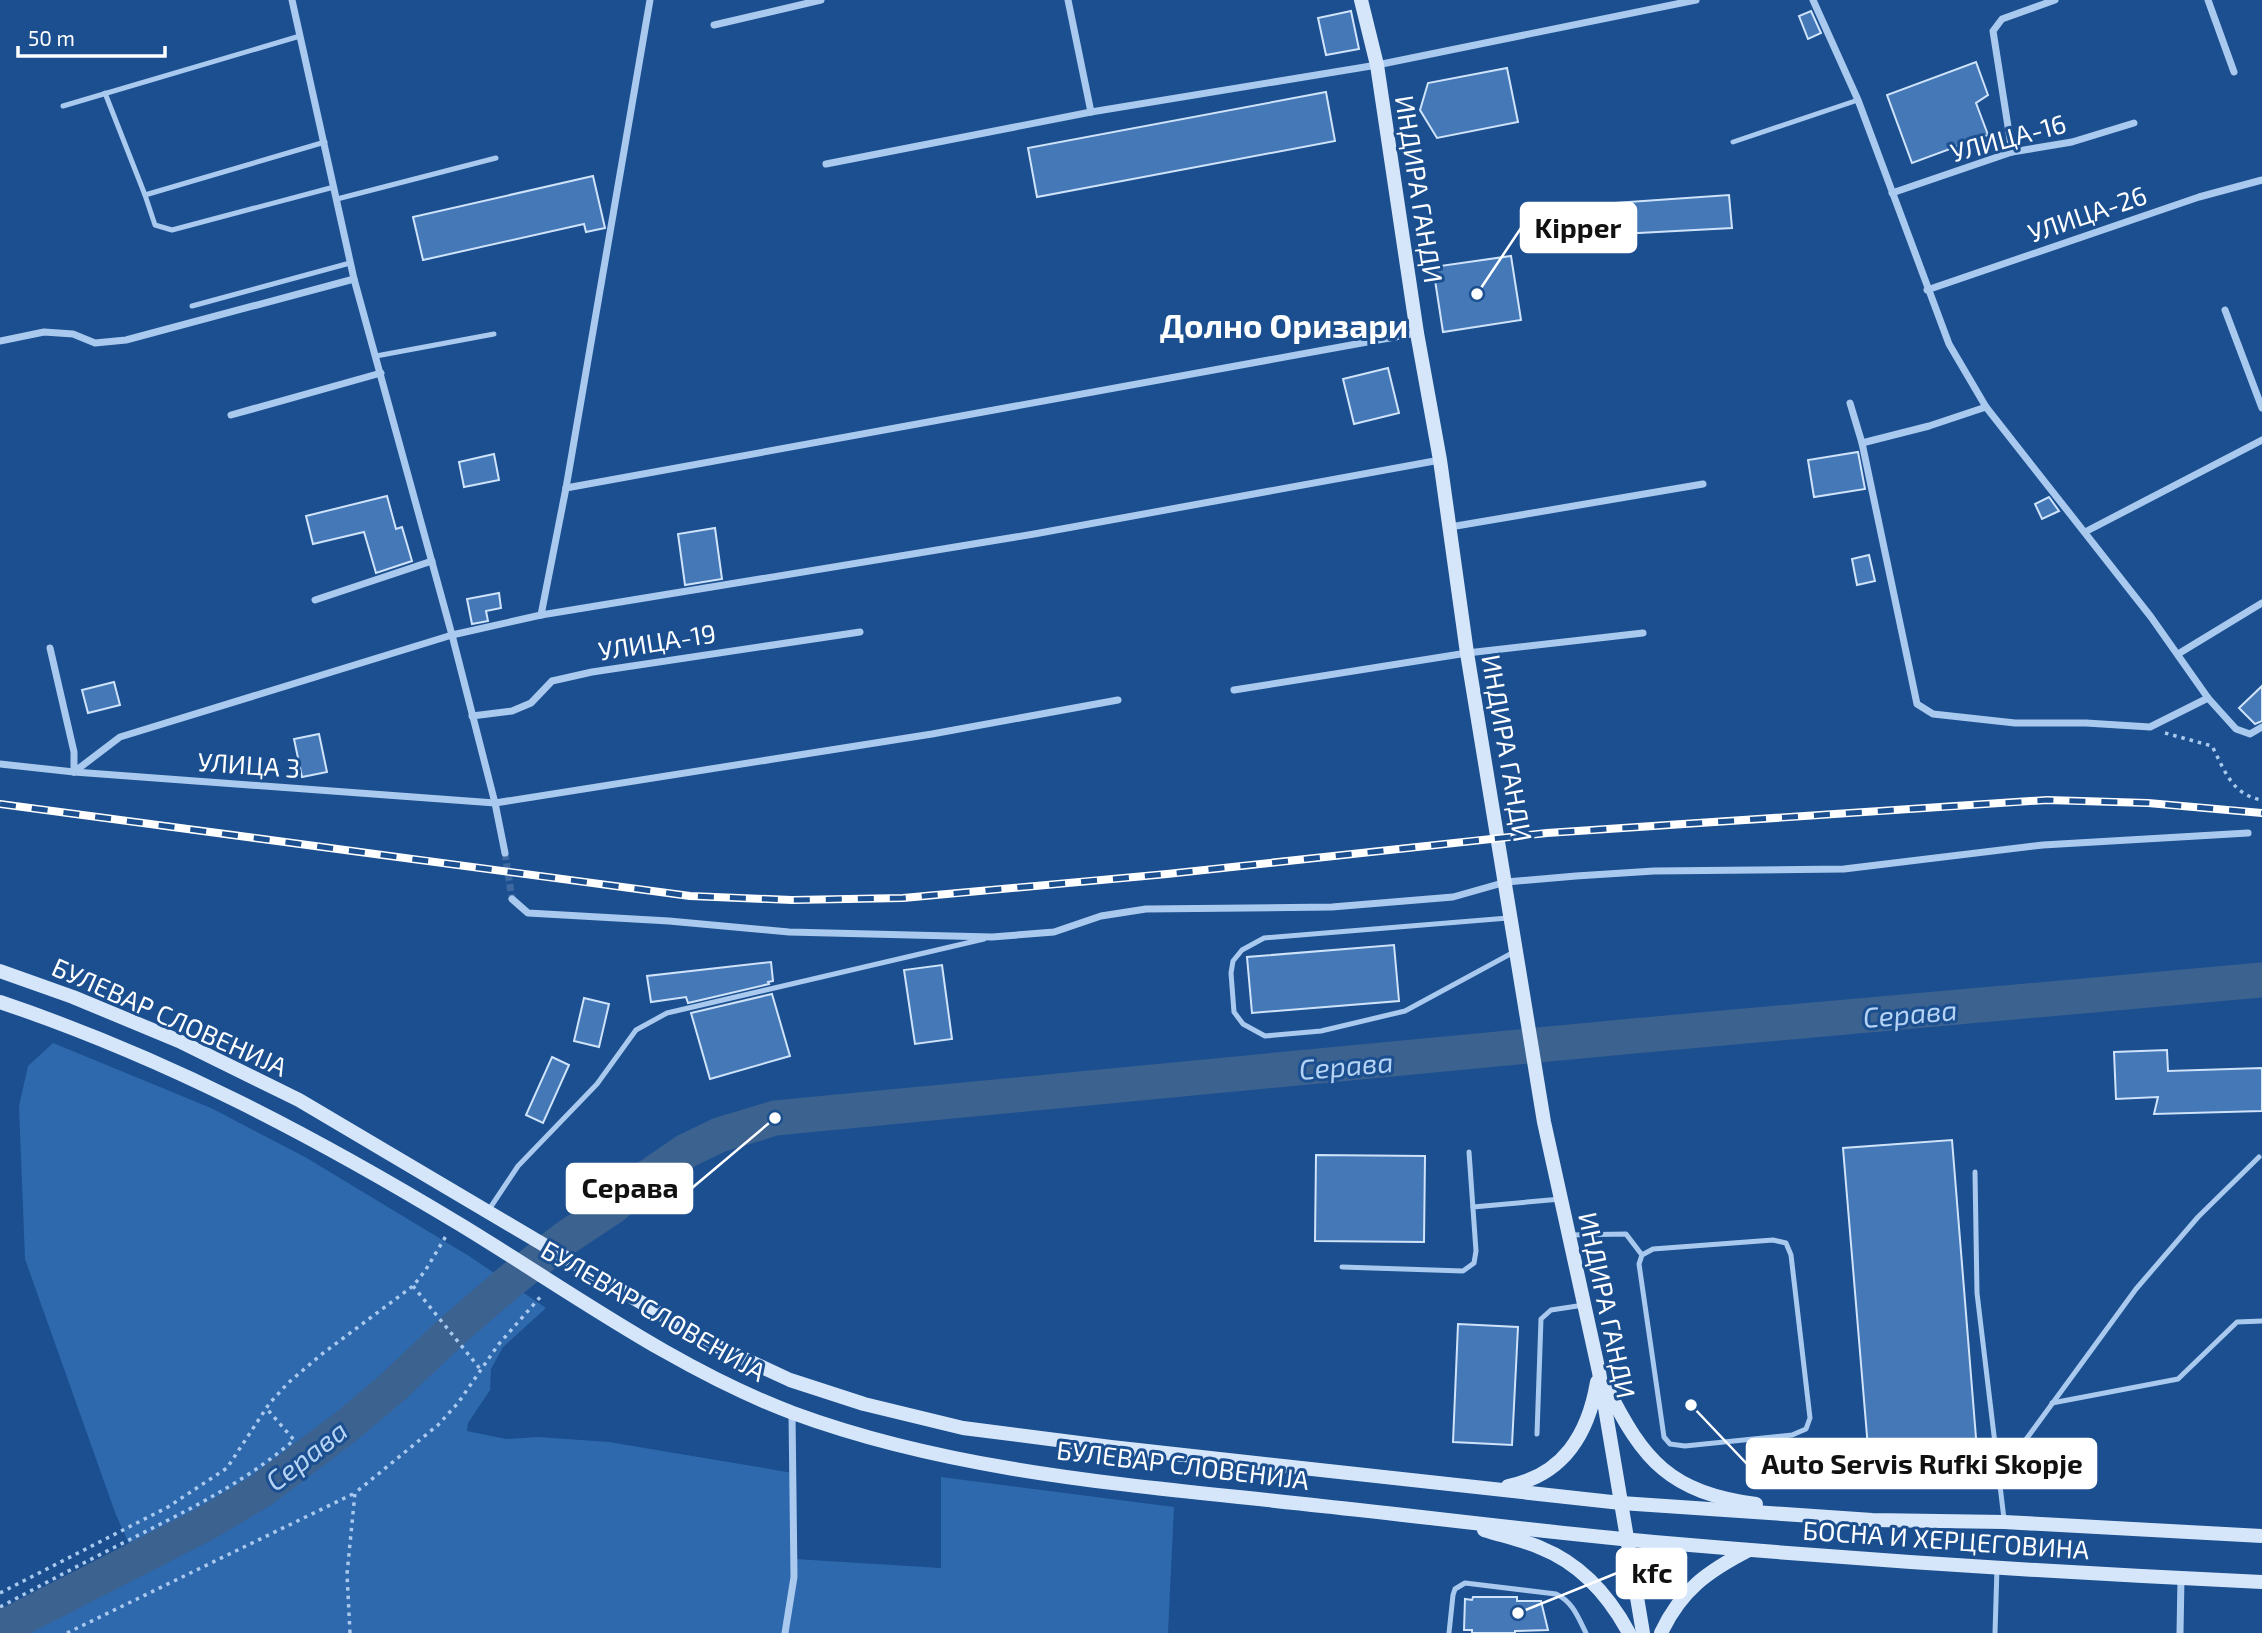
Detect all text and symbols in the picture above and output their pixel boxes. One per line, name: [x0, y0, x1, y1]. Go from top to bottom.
scale bar: [18, 14, 164, 58]
text: 50 m: [28, 25, 75, 50]
street label: ИНДИРА ГАНДИ: [1390, 93, 1450, 285]
street label: УЛИЦА-16: [1947, 107, 2069, 167]
street label: УЛИЦА-26: [2023, 178, 2151, 248]
callout: Kipper: [1521, 203, 1636, 252]
text: Kipper: [1535, 210, 1621, 244]
district label: Долно Оризари: [1160, 305, 1408, 345]
street label: УЛИЦА-19: [596, 616, 718, 666]
street label: ИНДИРА ГАНДИ: [1476, 652, 1540, 844]
street label: УЛИЦА 3: [197, 745, 301, 783]
street label: БУЛЕВАР СЛОВЕНИЈА: [48, 950, 292, 1082]
water label: Серава: [1861, 992, 1959, 1034]
water label: Серава: [1297, 1044, 1395, 1086]
callout: Серава: [567, 1164, 692, 1213]
text: Серава: [581, 1170, 679, 1204]
street label: ИНДИРА ГАНДИ: [1573, 1209, 1643, 1401]
street label: БУЛЕВАР СЛОВЕНИЈА: [536, 1233, 772, 1387]
water label: Серава: [258, 1412, 354, 1498]
street label: БУЛЕВАР СЛОВЕНИЈА: [1055, 1433, 1311, 1495]
callout: Auto Servis Rufki Skopje: [1747, 1439, 2096, 1488]
text: Auto Servis Rufki Skopje: [1761, 1446, 2083, 1480]
street label: БОСНА И ХЕРЦЕГОВИНА: [1802, 1514, 2090, 1564]
callout: kfc: [1617, 1549, 1686, 1598]
text: kfc: [1631, 1555, 1673, 1589]

